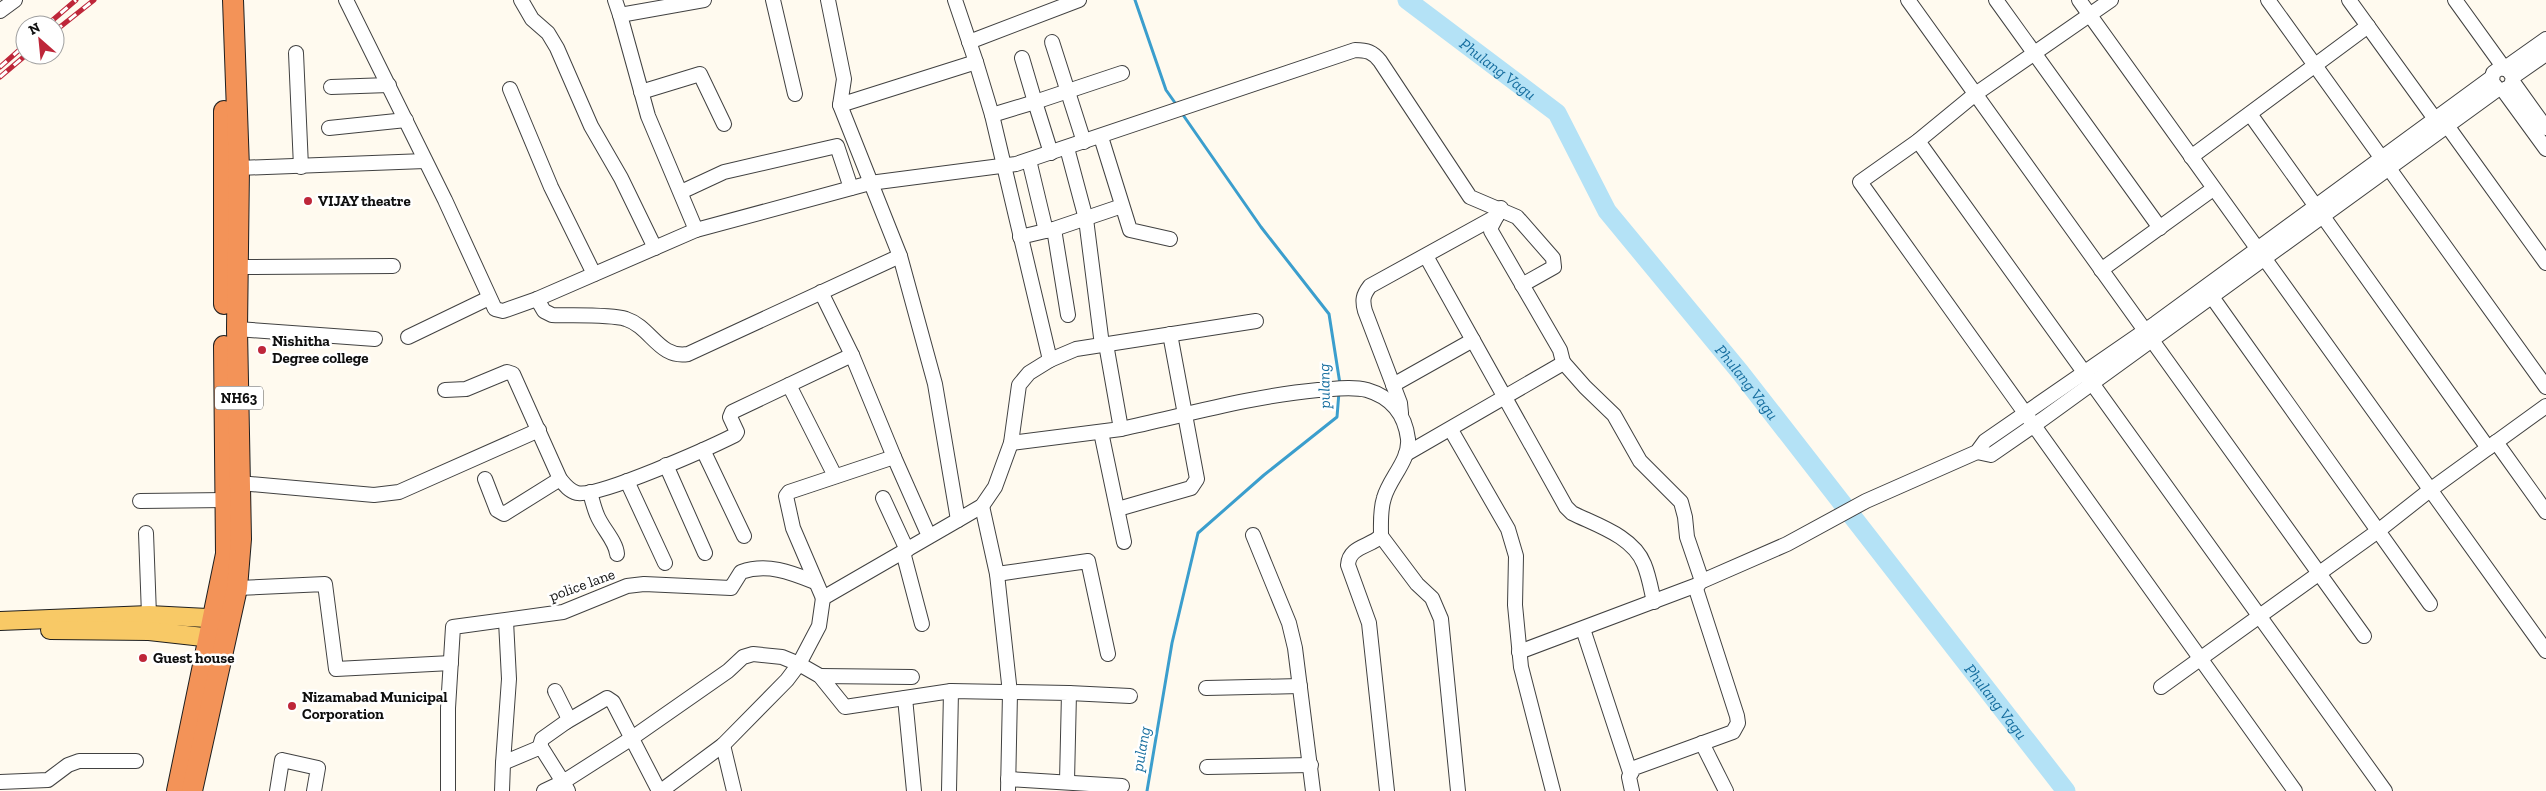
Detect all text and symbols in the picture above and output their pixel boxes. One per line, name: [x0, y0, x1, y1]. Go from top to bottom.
north arrow: [15, 15, 65, 65]
text: N: [26, 19, 43, 39]
water label: Phulang Vagu: [1456, 34, 1540, 103]
place label: VIJAY theatre: [318, 192, 411, 210]
marker: VIJAY theatre: [302, 195, 314, 207]
place label: Nishitha Degree college: [272, 332, 369, 367]
water label: Phulang Vagu: [1712, 340, 1783, 423]
marker: Nishitha Degree college: [256, 344, 268, 356]
water label: pulang: [1314, 362, 1334, 410]
road number: NH63: [215, 386, 263, 409]
street label: police lane: [547, 565, 617, 605]
place label: Guest house: [153, 649, 234, 667]
marker: Guest house: [137, 652, 149, 664]
water label: Phulang Vagu: [1961, 660, 2032, 743]
place label: Nizamabad Municipal Corporation: [302, 688, 448, 723]
marker: Nizamabad Municipal Corporation: [286, 700, 298, 712]
water label: pulang: [1128, 724, 1154, 774]

